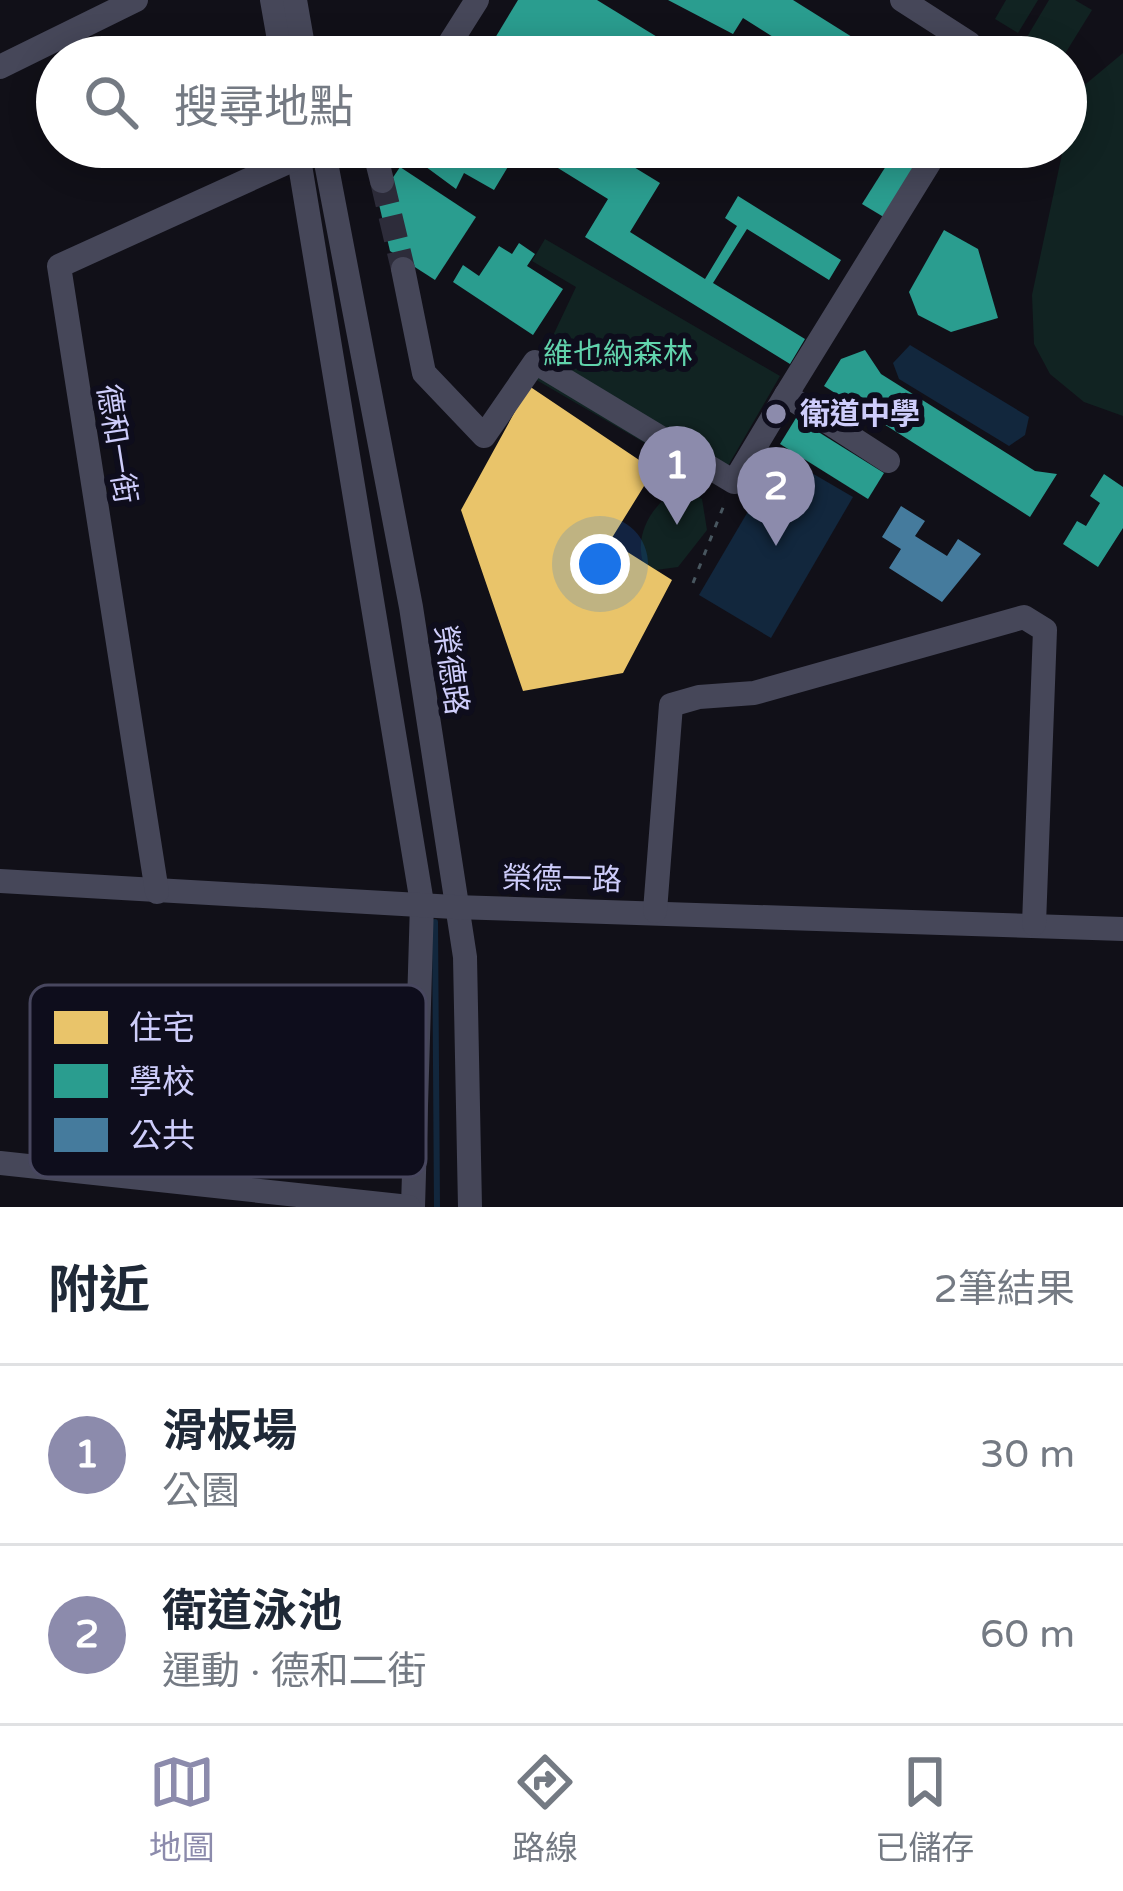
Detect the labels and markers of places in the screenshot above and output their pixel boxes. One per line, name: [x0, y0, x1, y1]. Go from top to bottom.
place label: 衛道中學: [800, 396, 920, 433]
marker: 衛道中學: [763, 401, 789, 427]
pin: 1: [638, 426, 716, 525]
pin: 2: [737, 447, 815, 546]

